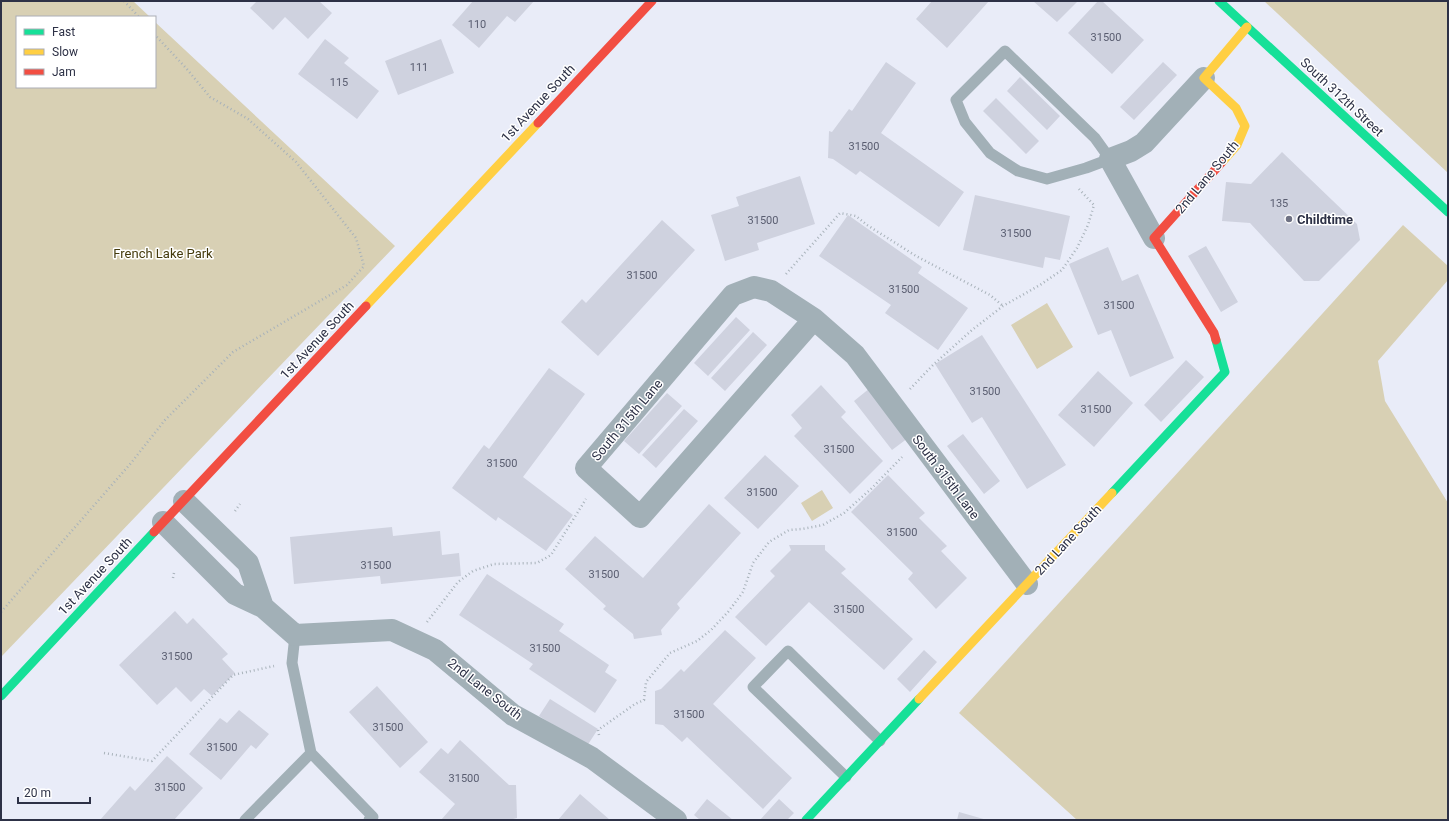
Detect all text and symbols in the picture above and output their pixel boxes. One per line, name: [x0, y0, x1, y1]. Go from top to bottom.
legend: [16, 16, 156, 88]
house number: 110: [468, 18, 486, 31]
text: Fast: [52, 25, 75, 39]
house number: 31500: [1091, 31, 1121, 44]
text: Slow: [52, 45, 78, 59]
street label: South 312th Street: [1297, 55, 1387, 139]
house number: 111: [410, 61, 428, 74]
street label: 1st Avenue South: [498, 61, 578, 145]
text: Jam: [52, 65, 76, 79]
house number: 115: [330, 76, 348, 89]
street label: 2nd Lane South: [1172, 138, 1242, 216]
house number: 31500: [849, 140, 879, 153]
house number: 135: [1270, 197, 1288, 210]
place label: Childtime: [1297, 212, 1353, 227]
house number: 31500: [748, 214, 778, 227]
marker: Childtime: [1284, 214, 1294, 224]
house number: 31500: [1001, 227, 1031, 240]
park label: French Lake Park: [113, 246, 213, 261]
house number: 31500: [627, 269, 657, 282]
house number: 31500: [889, 283, 919, 296]
street label: 1st Avenue South: [277, 298, 357, 382]
house number: 31500: [1104, 299, 1134, 312]
street label: South 315th Lane: [589, 376, 665, 464]
house number: 31500: [970, 385, 1000, 398]
house number: 31500: [1081, 403, 1111, 416]
street label: South 315th Lane: [909, 432, 983, 522]
house number: 31500: [824, 443, 854, 456]
house number: 31500: [487, 457, 517, 470]
house number: 31500: [747, 486, 777, 499]
street label: 2nd Lane South: [1032, 502, 1104, 578]
house number: 31500: [887, 526, 917, 539]
street label: 1st Avenue South: [55, 534, 135, 618]
house number: 31500: [361, 559, 391, 572]
house number: 31500: [589, 568, 619, 581]
house number: 31500: [834, 603, 864, 616]
house number: 31500: [530, 642, 560, 655]
house number: 31500: [162, 650, 192, 663]
street label: 2nd Lane South: [445, 655, 525, 723]
house number: 31500: [674, 708, 704, 721]
house number: 31500: [373, 721, 403, 734]
house number: 31500: [207, 741, 237, 754]
house number: 31500: [449, 772, 479, 785]
scale bar: [18, 779, 90, 805]
house number: 31500: [155, 781, 185, 794]
text: 20 m: [24, 786, 51, 800]

